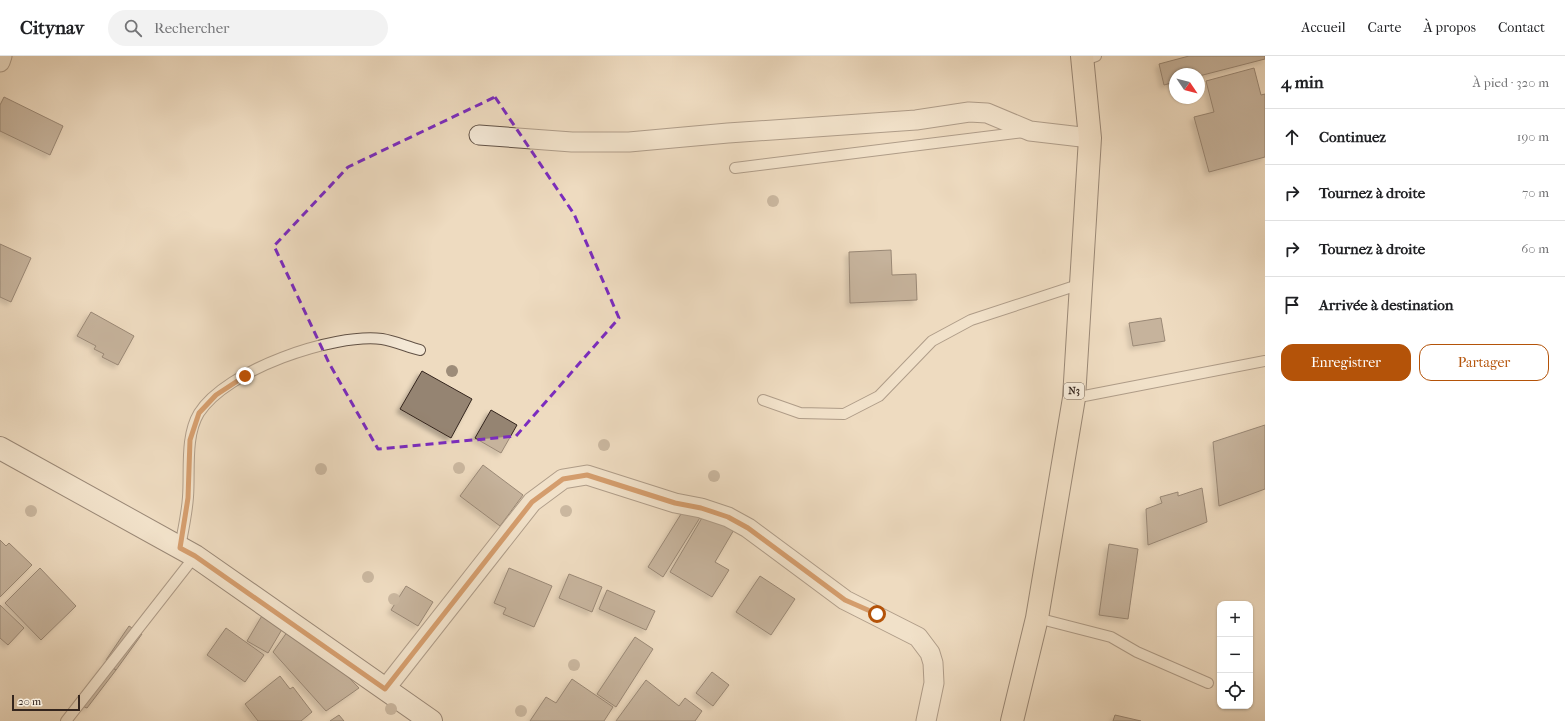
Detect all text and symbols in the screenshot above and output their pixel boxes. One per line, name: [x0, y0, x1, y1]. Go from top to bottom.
search box: [108, 10, 388, 46]
text: Citynav: [20, 17, 84, 39]
icon: search: [122, 17, 144, 39]
text: Rechercher: [154, 19, 229, 37]
text: Accueil: [1301, 19, 1346, 36]
text: Carte: [1368, 19, 1401, 36]
text: À propos: [1423, 19, 1476, 36]
text: Contact: [1498, 19, 1545, 36]
north arrow: [1169, 68, 1205, 104]
text: 4 min: [1281, 72, 1324, 92]
text: À pied · 320 m: [1473, 75, 1549, 90]
icon: ahead: [1281, 126, 1303, 148]
text: Continuez: [1319, 128, 1386, 146]
text: 190 m: [1517, 129, 1549, 144]
icon: right: [1281, 182, 1303, 204]
text: Tournez à droite: [1319, 184, 1425, 202]
text: 70 m: [1522, 185, 1549, 200]
icon: right: [1281, 238, 1303, 260]
text: Tournez à droite: [1319, 240, 1425, 258]
text: 60 m: [1521, 241, 1549, 256]
icon: arrive: [1281, 294, 1303, 316]
text: Arrivée à destination: [1319, 296, 1454, 314]
button: Enregistrer: [1281, 344, 1411, 381]
button: Partager: [1419, 344, 1549, 381]
route end: [236, 367, 254, 385]
road number: N3: [1064, 383, 1084, 399]
map controls: [1217, 601, 1253, 709]
button: +: [1217, 601, 1253, 637]
route start: [868, 605, 886, 623]
button: −: [1217, 637, 1253, 673]
button: locate: [1217, 673, 1253, 709]
scale bar: [12, 693, 80, 712]
text: 20 m: [18, 695, 41, 708]

